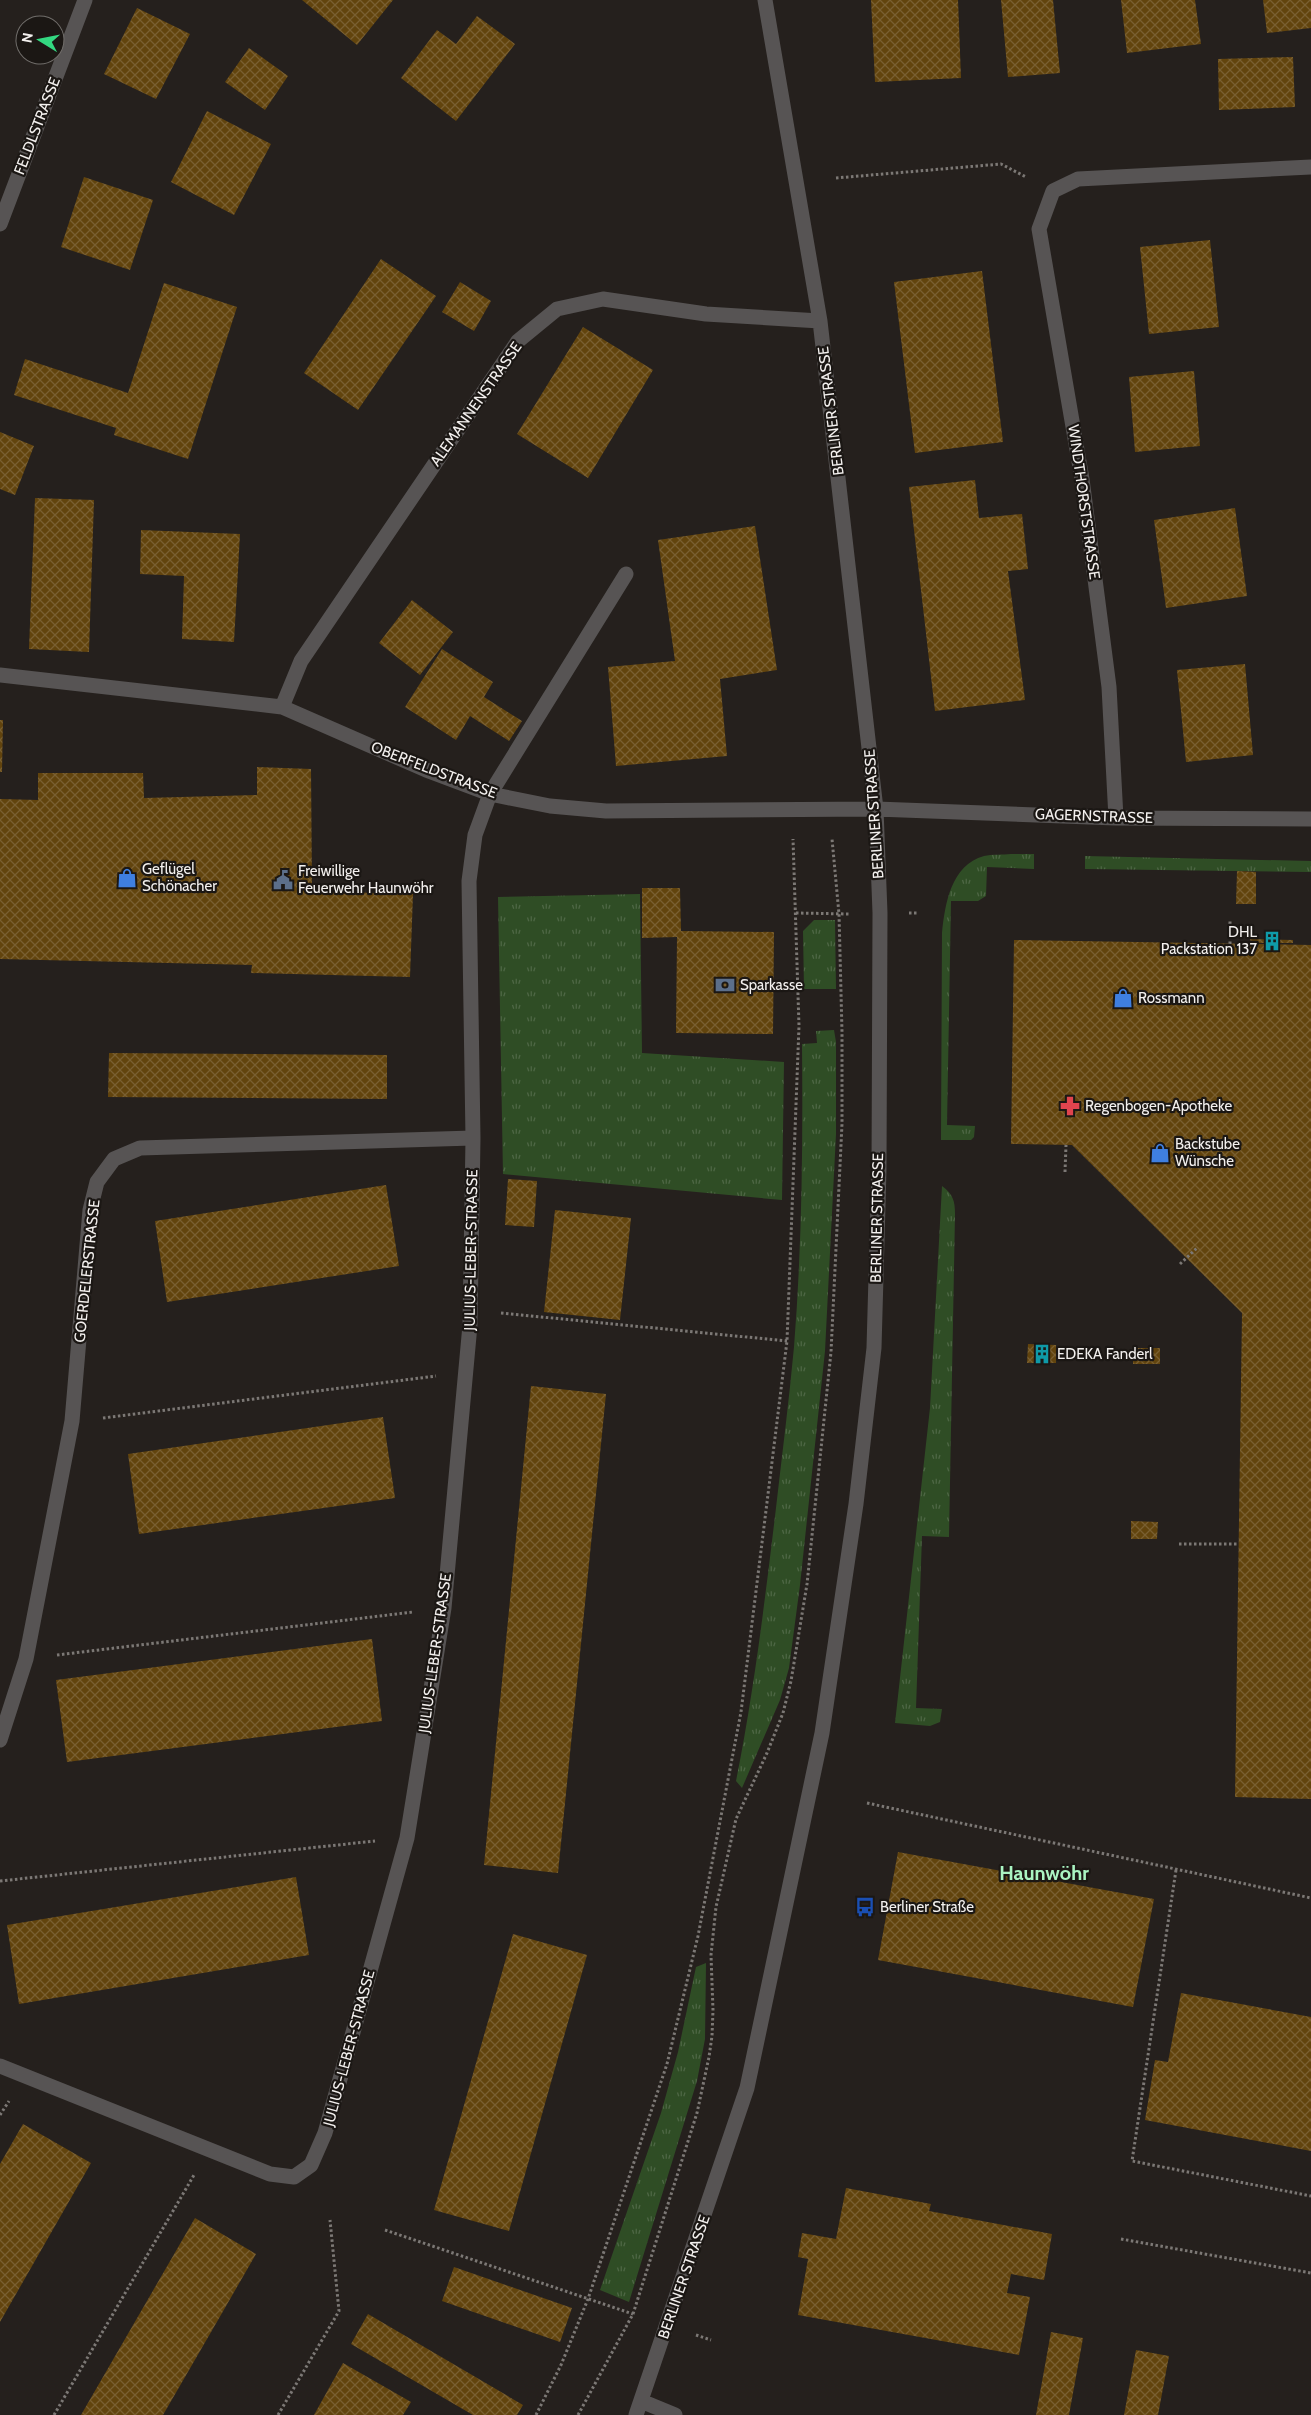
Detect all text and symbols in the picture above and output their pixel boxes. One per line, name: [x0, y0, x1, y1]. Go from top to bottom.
north arrow: [15, 15, 65, 65]
text: N: [17, 31, 37, 44]
street label: FELDLSTRASSE: [10, 75, 64, 177]
street label: ALEMANNENSTRASSE: [426, 338, 526, 470]
street label: BERLINER STRASSE: [814, 345, 848, 477]
street label: WINDTHORSTSTRASSE: [1064, 424, 1104, 580]
street label: OBERFELDSTRASSE: [369, 738, 499, 802]
street label: BERLINER STRASSE: [860, 749, 888, 879]
street label: GAGERNSTRASSE: [1035, 805, 1153, 827]
place label: Geflügel Schönacher: [142, 860, 217, 895]
place label: Freiwillige Feuerwehr Haunwöhr: [298, 862, 434, 897]
shop icon: Geflügel Schönacher: [116, 867, 138, 889]
public building icon: Freiwillige Feuerwehr Haunwöhr: [272, 869, 294, 891]
place label: DHL Packstation 137: [1161, 923, 1257, 958]
building icon: DHL Packstation 137: [1261, 930, 1283, 952]
bank icon: Sparkasse: [714, 974, 736, 996]
place label: Sparkasse: [740, 976, 803, 994]
shop icon: Rossmann: [1112, 987, 1134, 1009]
place label: Rossmann: [1138, 989, 1205, 1007]
pharmacy icon: Regenbogen-Apotheke: [1059, 1095, 1081, 1117]
place label: Regenbogen-Apotheke: [1085, 1097, 1232, 1115]
place label: Backstube Wünsche: [1175, 1135, 1240, 1170]
shop icon: Backstube Wünsche: [1149, 1142, 1171, 1164]
street label: BERLINER STRASSE: [867, 1153, 887, 1283]
street label: JULIUS-LEBER-STRASSE: [461, 1169, 481, 1332]
street label: GOERDELERSTRASSE: [71, 1198, 103, 1344]
building icon: EDEKA Fanderl: [1031, 1343, 1053, 1365]
place label: EDEKA Fanderl: [1057, 1345, 1153, 1363]
street label: JULIUS-LEBER-STRASSE: [415, 1572, 455, 1735]
district label: Haunwöhr: [999, 1861, 1089, 1885]
bus stop icon: Berliner Straße: [854, 1896, 876, 1918]
place label: Berliner Straße: [880, 1898, 974, 1916]
street label: JULIUS-LEBER-STRASSE: [319, 1968, 379, 2129]
street label: BERLINER STRASSE: [654, 2213, 714, 2341]

